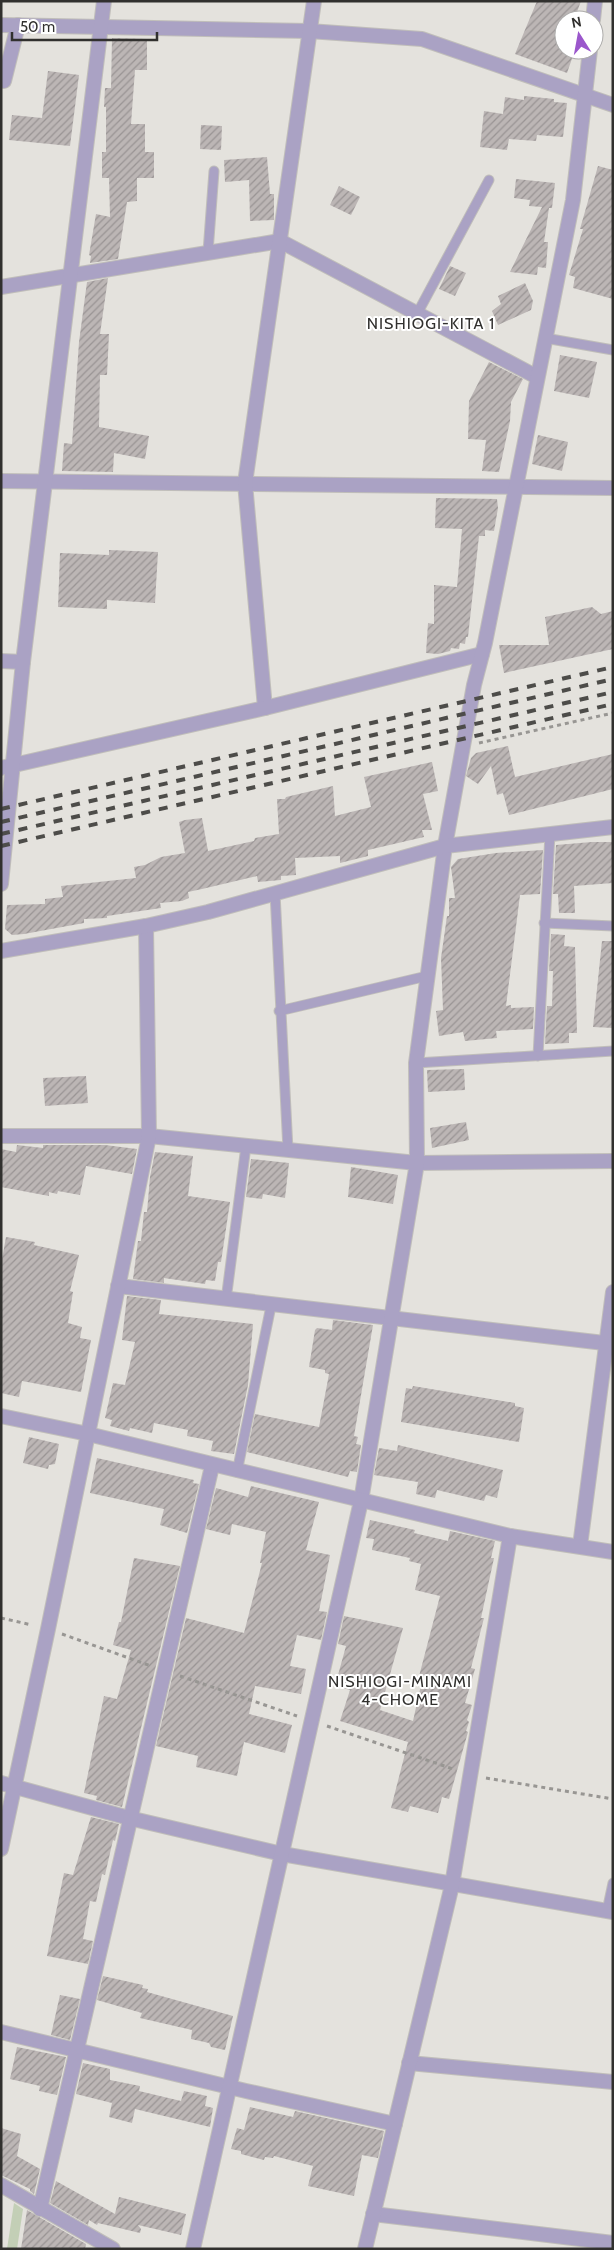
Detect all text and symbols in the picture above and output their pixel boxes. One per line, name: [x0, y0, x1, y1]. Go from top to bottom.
scale bar: [12, 10, 158, 42]
north arrow: [554, 10, 604, 60]
text: N: [570, 12, 583, 32]
text: 50 m: [20, 18, 55, 36]
district label: NISHIOGI-KITA 1: [367, 314, 495, 333]
district label: NISHIOGI-MINAMI 4-CHOME: [328, 1672, 472, 1709]

